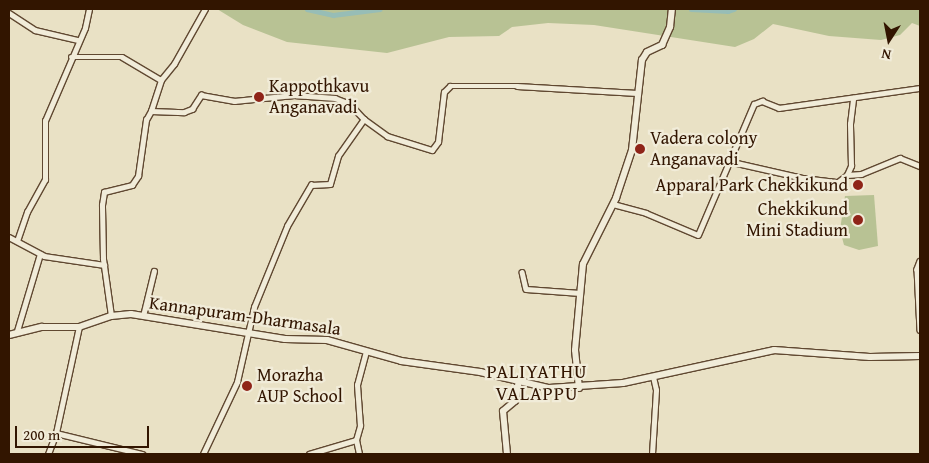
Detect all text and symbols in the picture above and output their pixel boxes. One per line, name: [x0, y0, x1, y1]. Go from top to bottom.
north arrow: [864, 15, 914, 65]
text: N: [880, 44, 893, 65]
place label: Kappothkavu Anganavadi: [269, 76, 369, 118]
marker: Kappothkavu Anganavadi: [253, 91, 265, 103]
place label: Vadera colony Anganavadi: [650, 128, 757, 170]
marker: Vadera colony Anganavadi: [634, 143, 646, 155]
place label: Apparal Park Chekkikund: [655, 174, 848, 196]
marker: Apparal Park Chekkikund: [852, 179, 864, 191]
place label: Chekkikund Mini Stadium: [746, 199, 848, 242]
marker: Chekkikund Mini Stadium: [852, 214, 864, 226]
street label: Kannapuram-Dharmasala: [148, 292, 342, 340]
district label: PALIYATHU VALAPPU: [485, 361, 589, 405]
place label: Morazha AUP School: [257, 365, 343, 408]
marker: Morazha AUP School: [241, 380, 253, 392]
scale bar: [18, 416, 151, 448]
text: 200 m: [23, 424, 60, 445]

